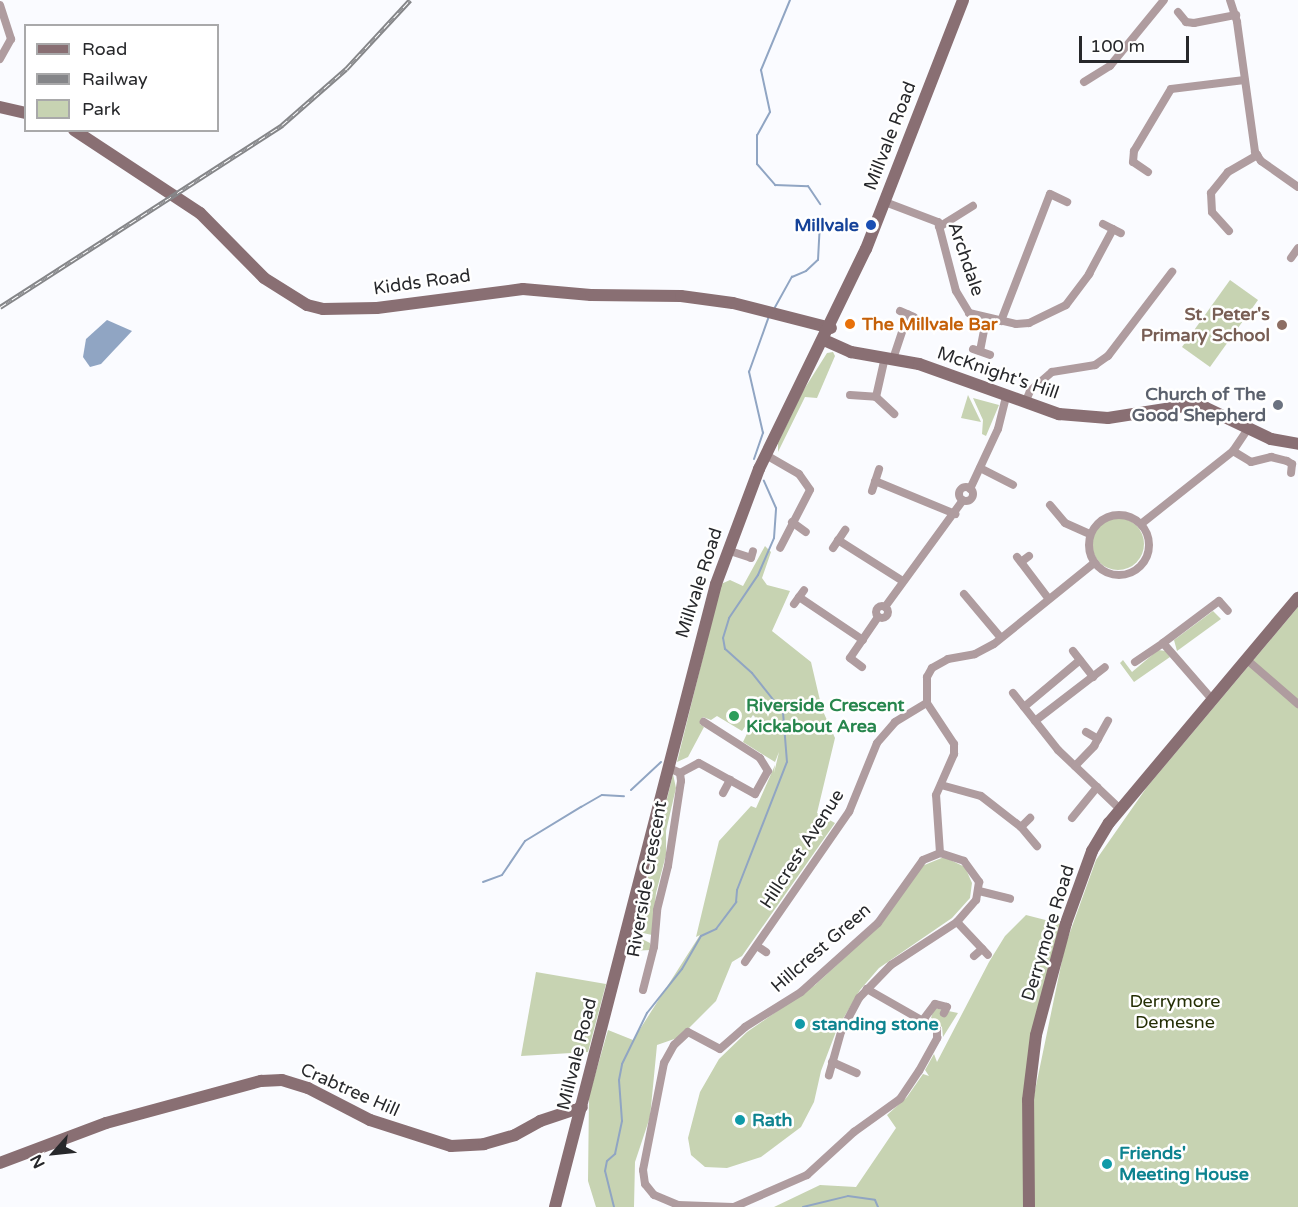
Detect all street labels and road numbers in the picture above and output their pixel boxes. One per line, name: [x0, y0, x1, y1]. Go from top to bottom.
street label: Millvale Road: [859, 79, 921, 193]
street label: Archdale: [943, 219, 989, 299]
street label: Kidds Road: [372, 264, 472, 300]
street label: McKnight's Hill: [934, 342, 1062, 404]
street label: Millvale Road: [671, 525, 727, 641]
street label: Hillcrest Avenue: [755, 785, 849, 913]
street label: Riverside Crescent: [623, 799, 671, 959]
street label: Derrymore Road: [1017, 862, 1079, 1004]
street label: Hillcrest Green: [767, 899, 875, 997]
street label: Millvale Road: [553, 996, 601, 1112]
street label: Crabtree Hill: [297, 1059, 403, 1121]

